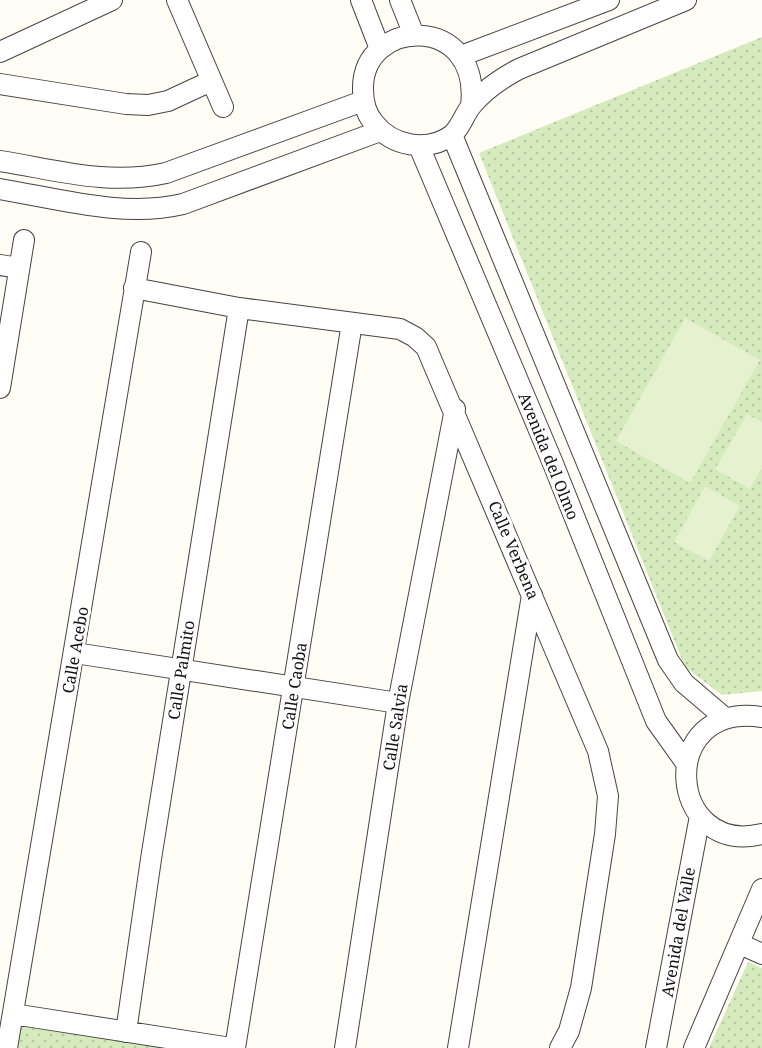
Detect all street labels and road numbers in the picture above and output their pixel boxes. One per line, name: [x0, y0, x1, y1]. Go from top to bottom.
street label: Avenida del Olmo: [513, 389, 585, 523]
street label: Calle Verbena: [483, 497, 545, 603]
street label: Calle Acebo: [57, 605, 93, 695]
street label: Calle Palmito: [162, 619, 200, 721]
street label: Calle Caoba: [276, 641, 312, 731]
street label: Calle Salvia: [377, 682, 413, 772]
street label: Avenida del Valle: [656, 865, 700, 999]

